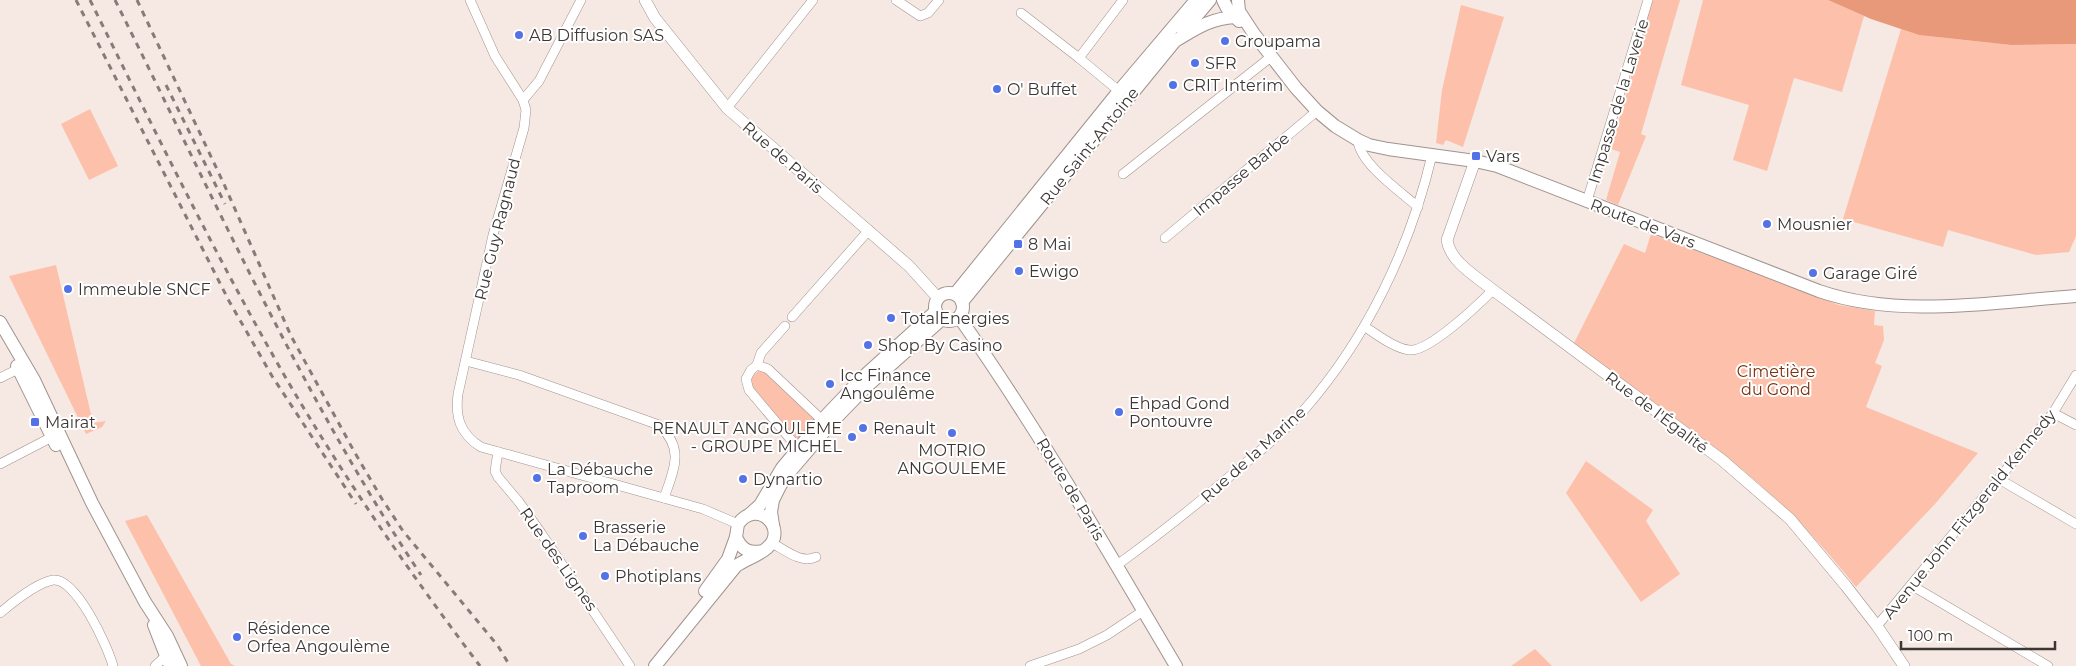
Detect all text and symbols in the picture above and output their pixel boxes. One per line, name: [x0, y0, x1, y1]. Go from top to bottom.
street label: Impasse de la Laverie: [1584, 17, 1653, 186]
place label: AB Diffusion SAS: [529, 26, 664, 45]
marker: AB Diffusion SAS: [513, 29, 525, 41]
place label: Groupama: [1235, 32, 1321, 51]
marker: Groupama: [1219, 35, 1231, 47]
place label: SFR: [1205, 54, 1237, 73]
marker: SFR: [1189, 57, 1201, 69]
place label: CRIT Interim: [1183, 76, 1283, 95]
marker: CRIT Interim: [1167, 79, 1179, 91]
place label: O' Buffet: [1007, 80, 1078, 99]
marker: O' Buffet: [991, 83, 1003, 95]
street label: Rue Saint-Antoine: [1036, 84, 1143, 209]
street label: Rue de Paris: [739, 117, 827, 197]
street label: Impasse Barbe: [1189, 129, 1293, 220]
place label: Vars: [1486, 147, 1520, 166]
marker: Vars: [1470, 150, 1482, 162]
street label: Rue Guy Ragnaud: [471, 156, 524, 302]
street label: Route de Vars: [1588, 195, 1698, 252]
place label: Mousnier: [1777, 215, 1852, 234]
marker: Mousnier: [1761, 218, 1773, 230]
place label: 8 Mai: [1028, 235, 1071, 254]
marker: 8 Mai: [1012, 238, 1024, 250]
place label: Ewigo: [1029, 262, 1079, 281]
place label: Garage Giré: [1823, 264, 1917, 283]
marker: Ewigo: [1013, 265, 1025, 277]
marker: Garage Giré: [1807, 267, 1819, 279]
place label: Immeuble SNCF: [78, 280, 211, 299]
marker: Immeuble SNCF: [62, 283, 74, 295]
place label: TotalEnergies: [901, 309, 1010, 328]
marker: TotalEnergies: [885, 312, 897, 324]
place label: Shop By Casino: [878, 336, 1002, 355]
marker: Shop By Casino: [862, 339, 874, 351]
park label: Cimetière du Gond: [1737, 362, 1815, 399]
place label: Icc Finance Angoulême: [840, 366, 935, 403]
street label: Rue de l'Égalité: [1602, 368, 1712, 457]
marker: Icc Finance Angoulême: [824, 378, 836, 390]
place label: Ehpad Gond Pontouvre: [1129, 394, 1230, 431]
street label: Rue de la Marine: [1197, 402, 1310, 506]
marker: Ehpad Gond Pontouvre: [1113, 406, 1125, 418]
street label: Avenue John Fitzgerald Kennedy: [1879, 406, 2060, 623]
place label: Mairat: [45, 413, 96, 432]
marker: Mairat: [29, 416, 41, 428]
place label: RENAULT ANGOULEME - GROUPE MICHEL: [652, 419, 843, 456]
place label: Renault: [873, 419, 936, 438]
marker: Renault: [857, 422, 869, 434]
marker: MOTRIO ANGOULEME: [946, 427, 958, 439]
marker: RENAULT ANGOULEME - GROUPE MICHEL: [846, 431, 858, 443]
street label: Route de Paris: [1033, 435, 1109, 544]
place label: MOTRIO ANGOULEME: [897, 441, 1007, 478]
place label: La Débauche Taproom: [547, 460, 653, 497]
place label: Dynartio: [753, 470, 823, 489]
marker: La Débauche Taproom: [531, 472, 543, 484]
marker: Dynartio: [737, 473, 749, 485]
street label: Rue des Lignes: [516, 504, 601, 615]
place label: Brasserie La Débauche: [593, 518, 699, 555]
marker: Brasserie La Débauche: [577, 530, 589, 542]
place label: Photiplans: [615, 567, 702, 586]
marker: Photiplans: [599, 570, 611, 582]
scale bar: [1901, 618, 2055, 650]
place label: Résidence Orfea Angoulème: [247, 619, 390, 656]
text: 100 m: [1908, 626, 1953, 645]
marker: Résidence Orfea Angoulème: [231, 631, 243, 643]

